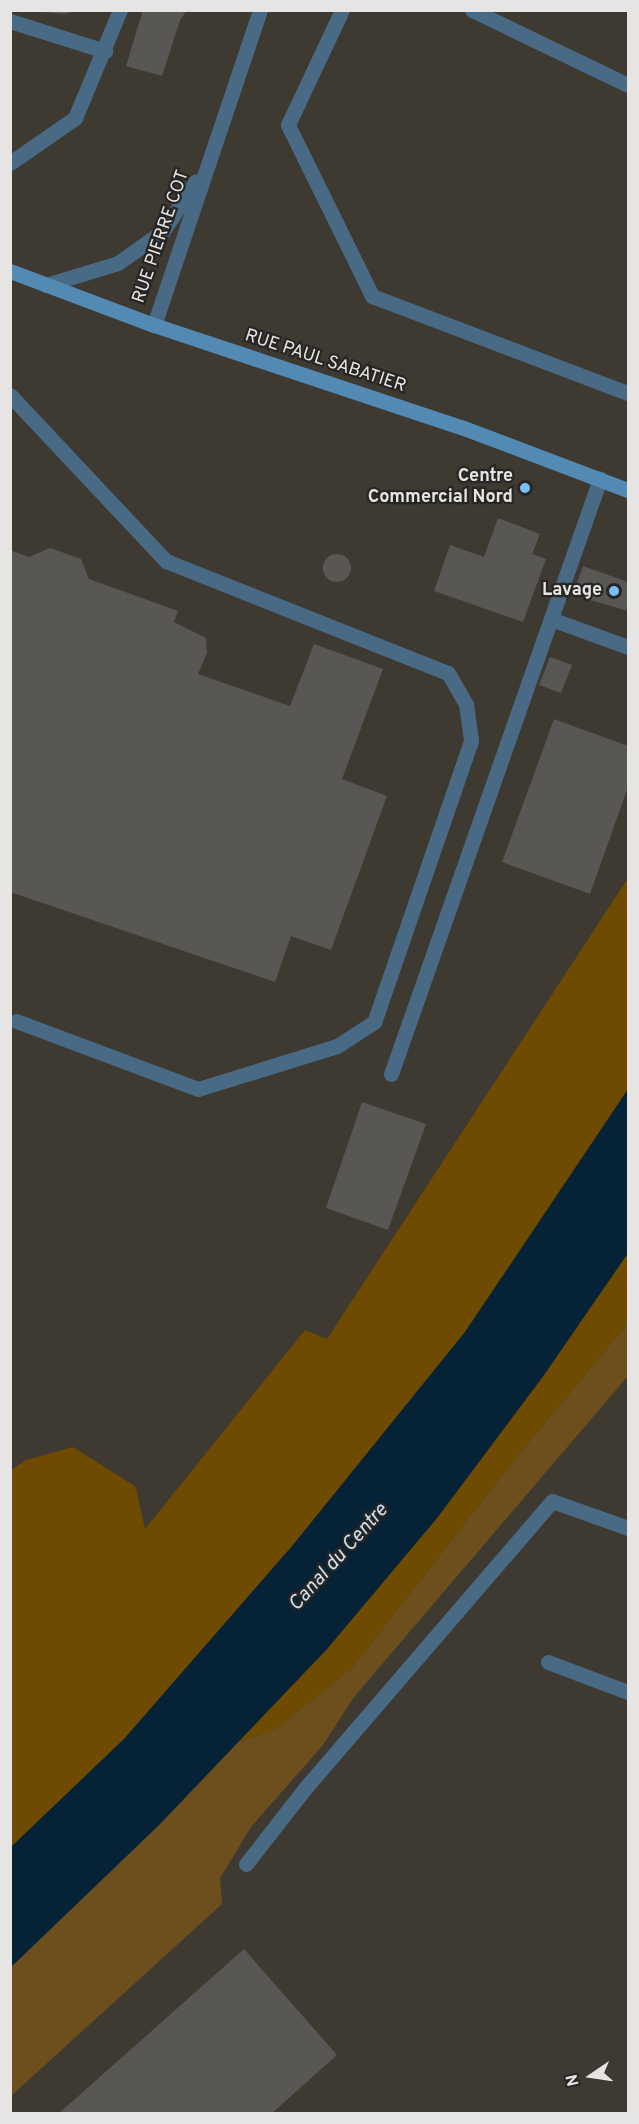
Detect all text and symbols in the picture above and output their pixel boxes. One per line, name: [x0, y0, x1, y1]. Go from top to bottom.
street label: RUE PIERRE COT: [129, 168, 195, 306]
street label: RUE PAUL SABATIER: [242, 326, 408, 398]
place label: Centre Commercial Nord: [368, 467, 513, 510]
marker: Centre Commercial Nord: [518, 481, 532, 495]
place label: Lavage: [542, 580, 602, 602]
marker: Lavage: [607, 584, 621, 598]
water label: Canal du Centre: [284, 1499, 394, 1617]
north arrow: [561, 2046, 621, 2106]
text: N: [562, 2072, 584, 2088]

